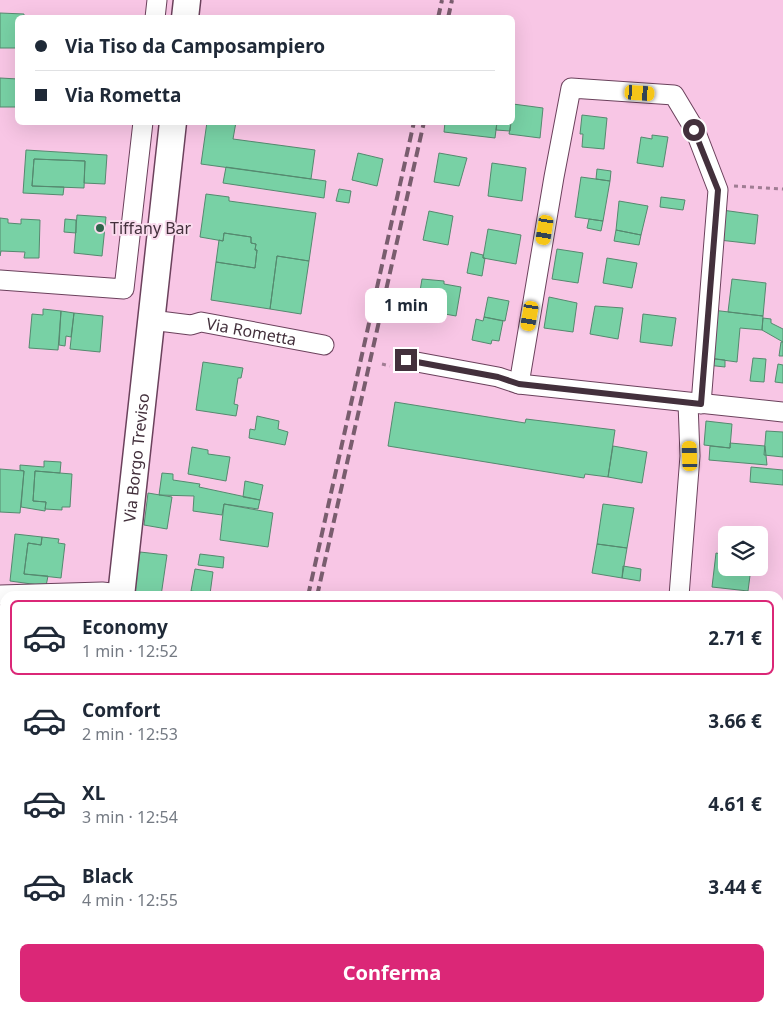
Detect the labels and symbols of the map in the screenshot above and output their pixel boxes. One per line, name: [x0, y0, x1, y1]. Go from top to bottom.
car: [624, 84, 655, 102]
route start: [683, 119, 705, 141]
car: [535, 214, 554, 246]
place label: Tiffany Bar: [110, 217, 192, 239]
marker: Tiffany Bar: [94, 222, 106, 234]
callout: 1 min: [365, 288, 447, 322]
car: [520, 300, 539, 332]
street label: Via Rometta: [205, 312, 298, 351]
route end: [395, 349, 417, 371]
street label: Via Borgo Treviso: [118, 392, 154, 524]
car: [681, 441, 698, 471]

